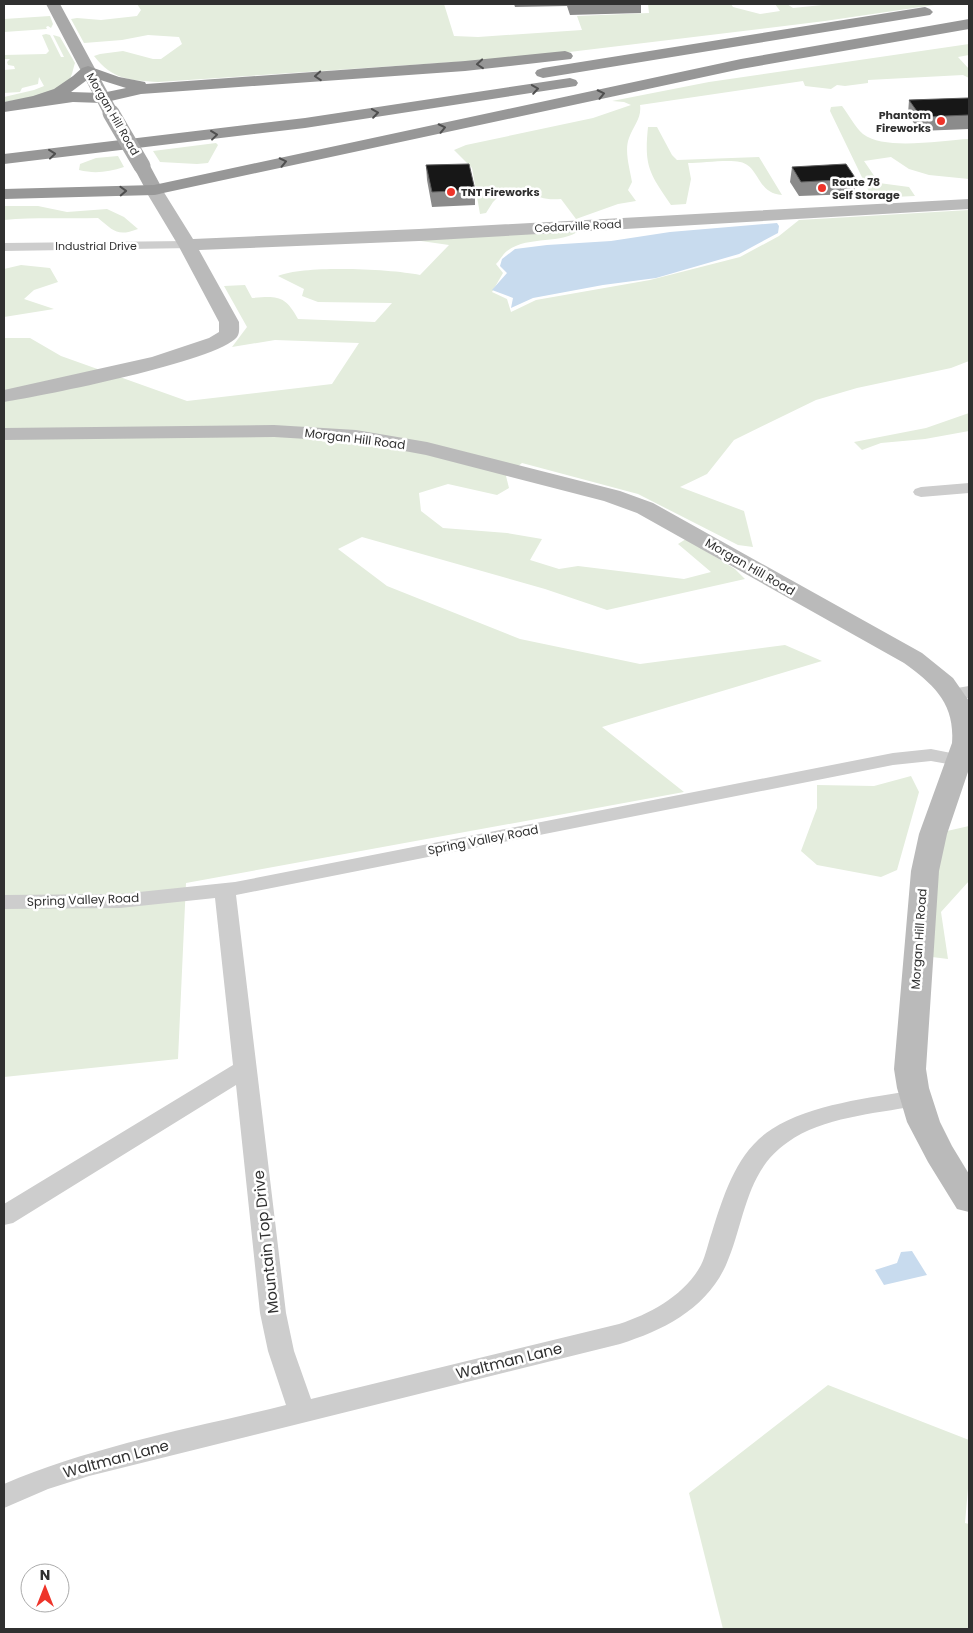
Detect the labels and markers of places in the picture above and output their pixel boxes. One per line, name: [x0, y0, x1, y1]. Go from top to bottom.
place label: Phantom Fireworks: [876, 107, 931, 136]
marker: Phantom Fireworks: [935, 115, 947, 127]
place label: Route 78 Self Storage: [832, 174, 900, 203]
marker: Route 78 Self Storage: [816, 182, 828, 194]
place label: TNT Fireworks: [461, 184, 540, 200]
marker: TNT Fireworks: [445, 186, 457, 198]

